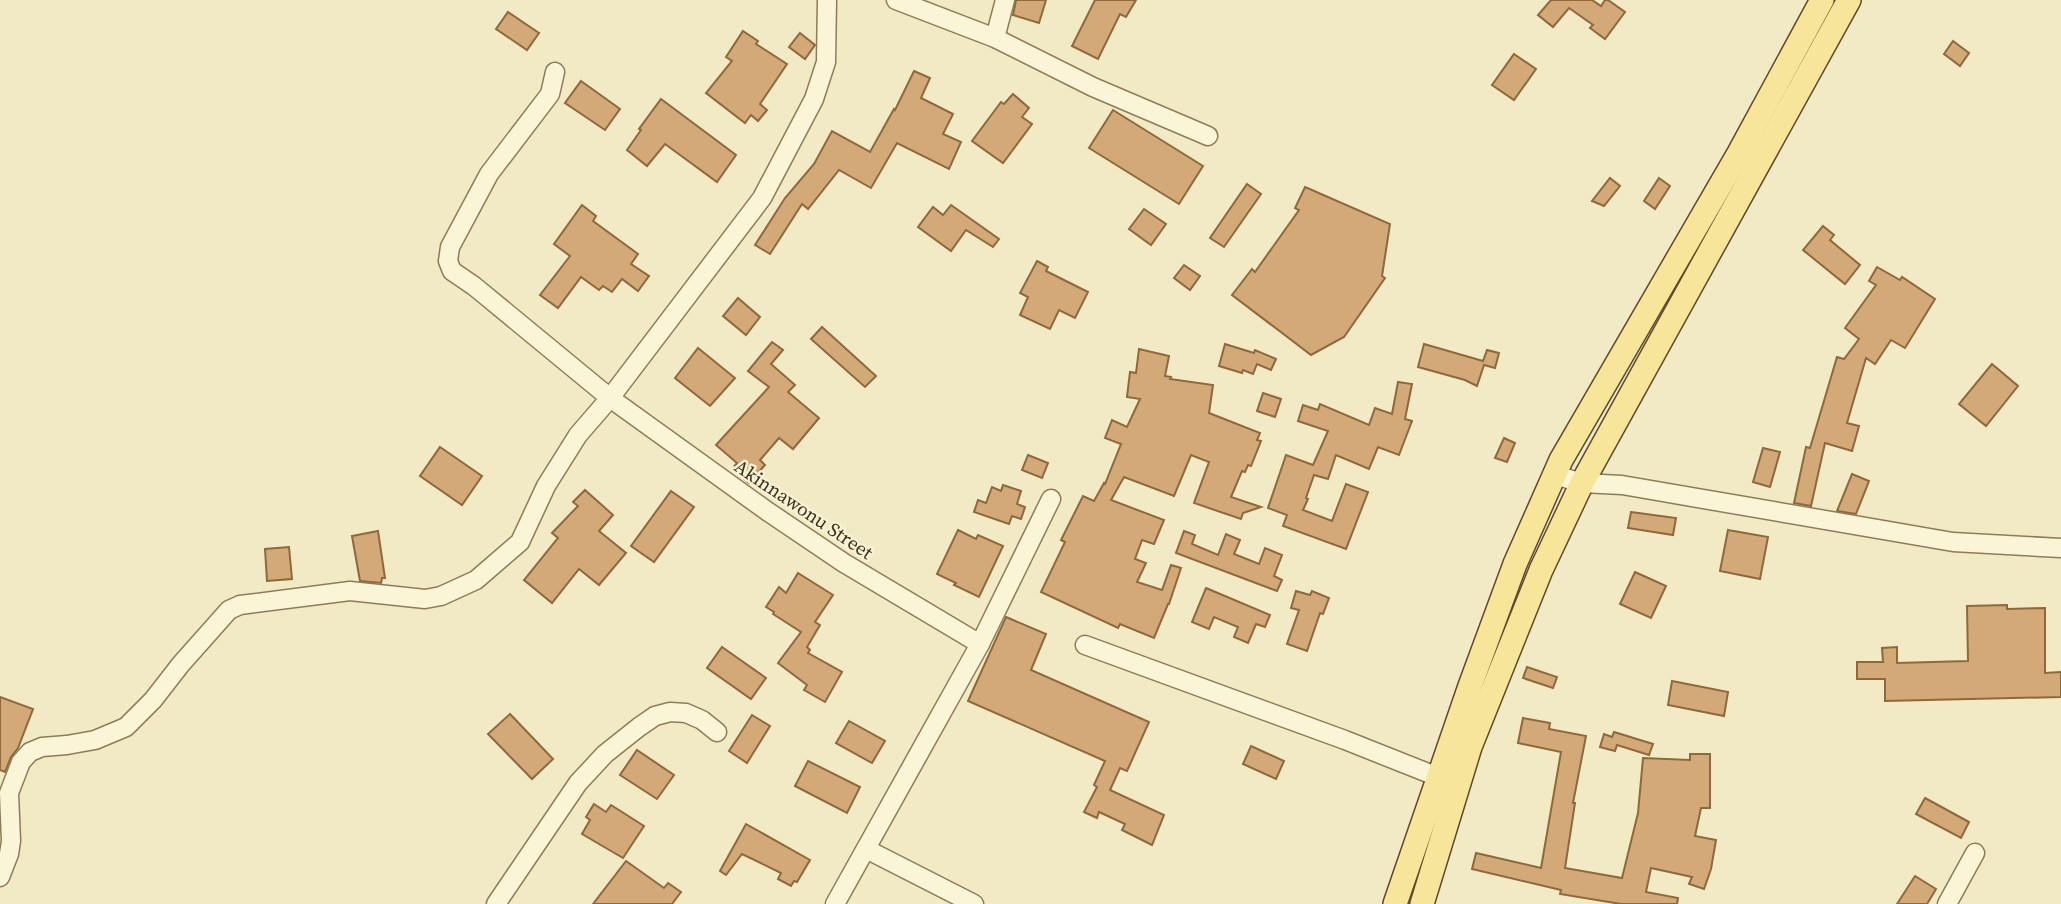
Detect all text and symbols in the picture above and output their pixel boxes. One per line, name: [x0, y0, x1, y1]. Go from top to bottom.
street label: Akinnawonu Street: [730, 453, 879, 565]

